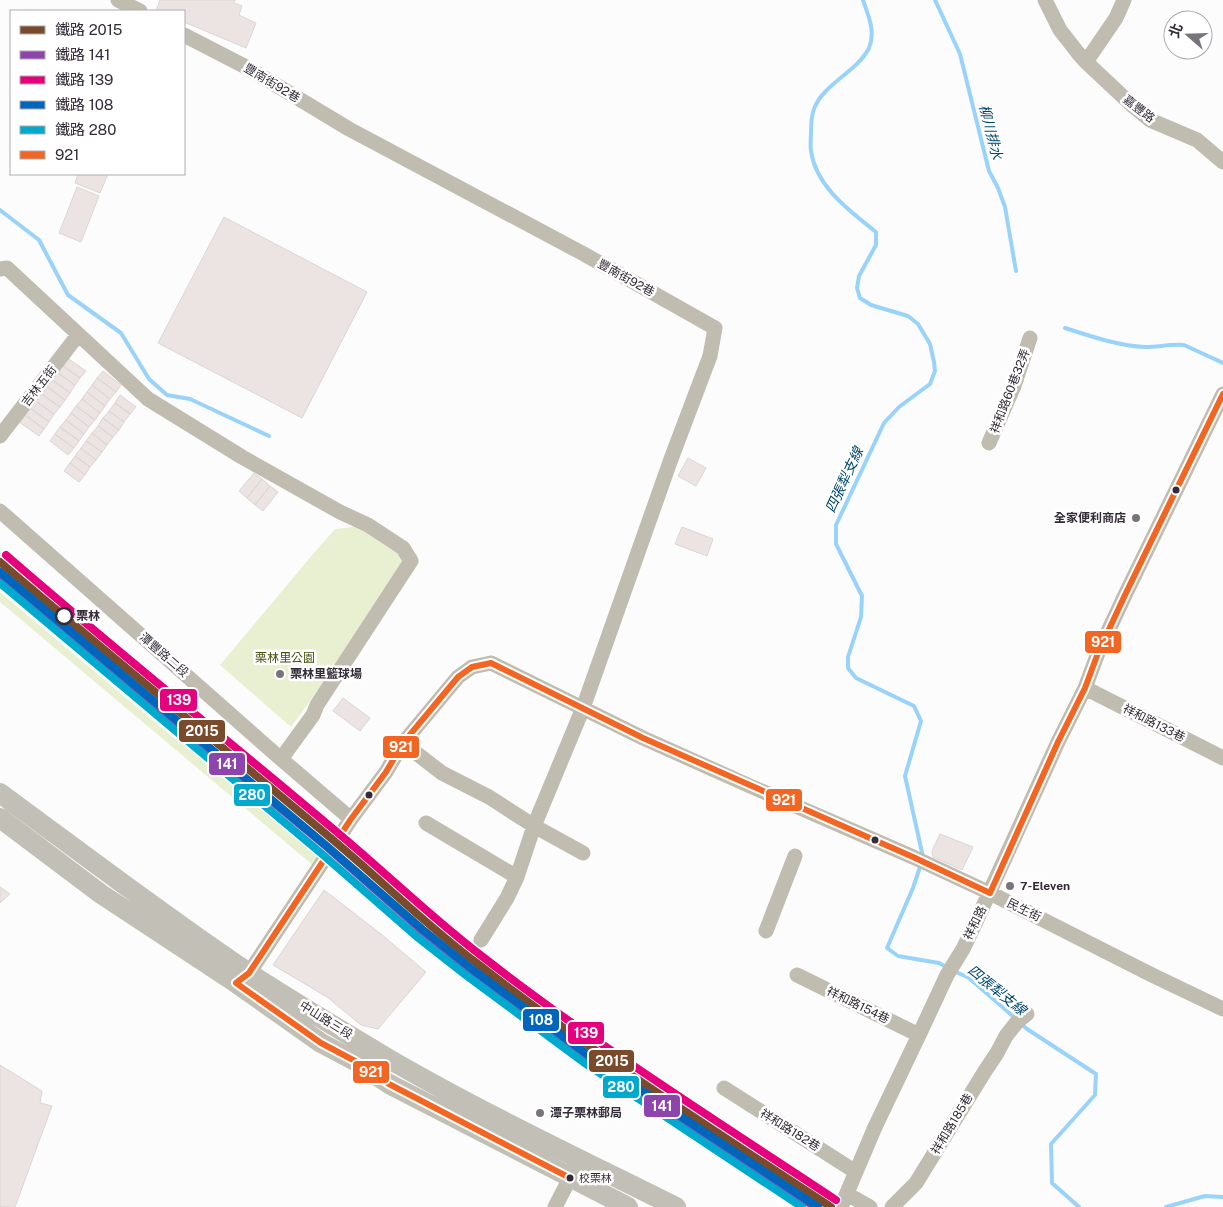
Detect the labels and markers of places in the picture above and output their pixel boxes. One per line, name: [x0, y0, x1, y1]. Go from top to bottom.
unlabelled marker: [1171, 485, 1181, 495]
place label: 全家便利商店: [1054, 511, 1126, 525]
marker: 全家便利商店: [1130, 512, 1142, 524]
marker: 栗林: [55, 607, 73, 625]
place label: 栗林: [76, 609, 100, 623]
place label: 栗林里籃球場: [290, 667, 362, 681]
marker: 栗林里籃球場: [274, 668, 286, 680]
unlabelled marker: [364, 790, 374, 800]
unlabelled marker: [870, 835, 880, 845]
place label: 7-Eleven: [1020, 879, 1070, 893]
marker: 7-Eleven: [1004, 880, 1016, 892]
place label: 潭子栗林郵局: [550, 1106, 622, 1120]
marker: 潭子栗林郵局: [534, 1107, 546, 1119]
place label: 校栗林: [579, 1172, 612, 1184]
marker: 校栗林: [565, 1173, 575, 1183]

